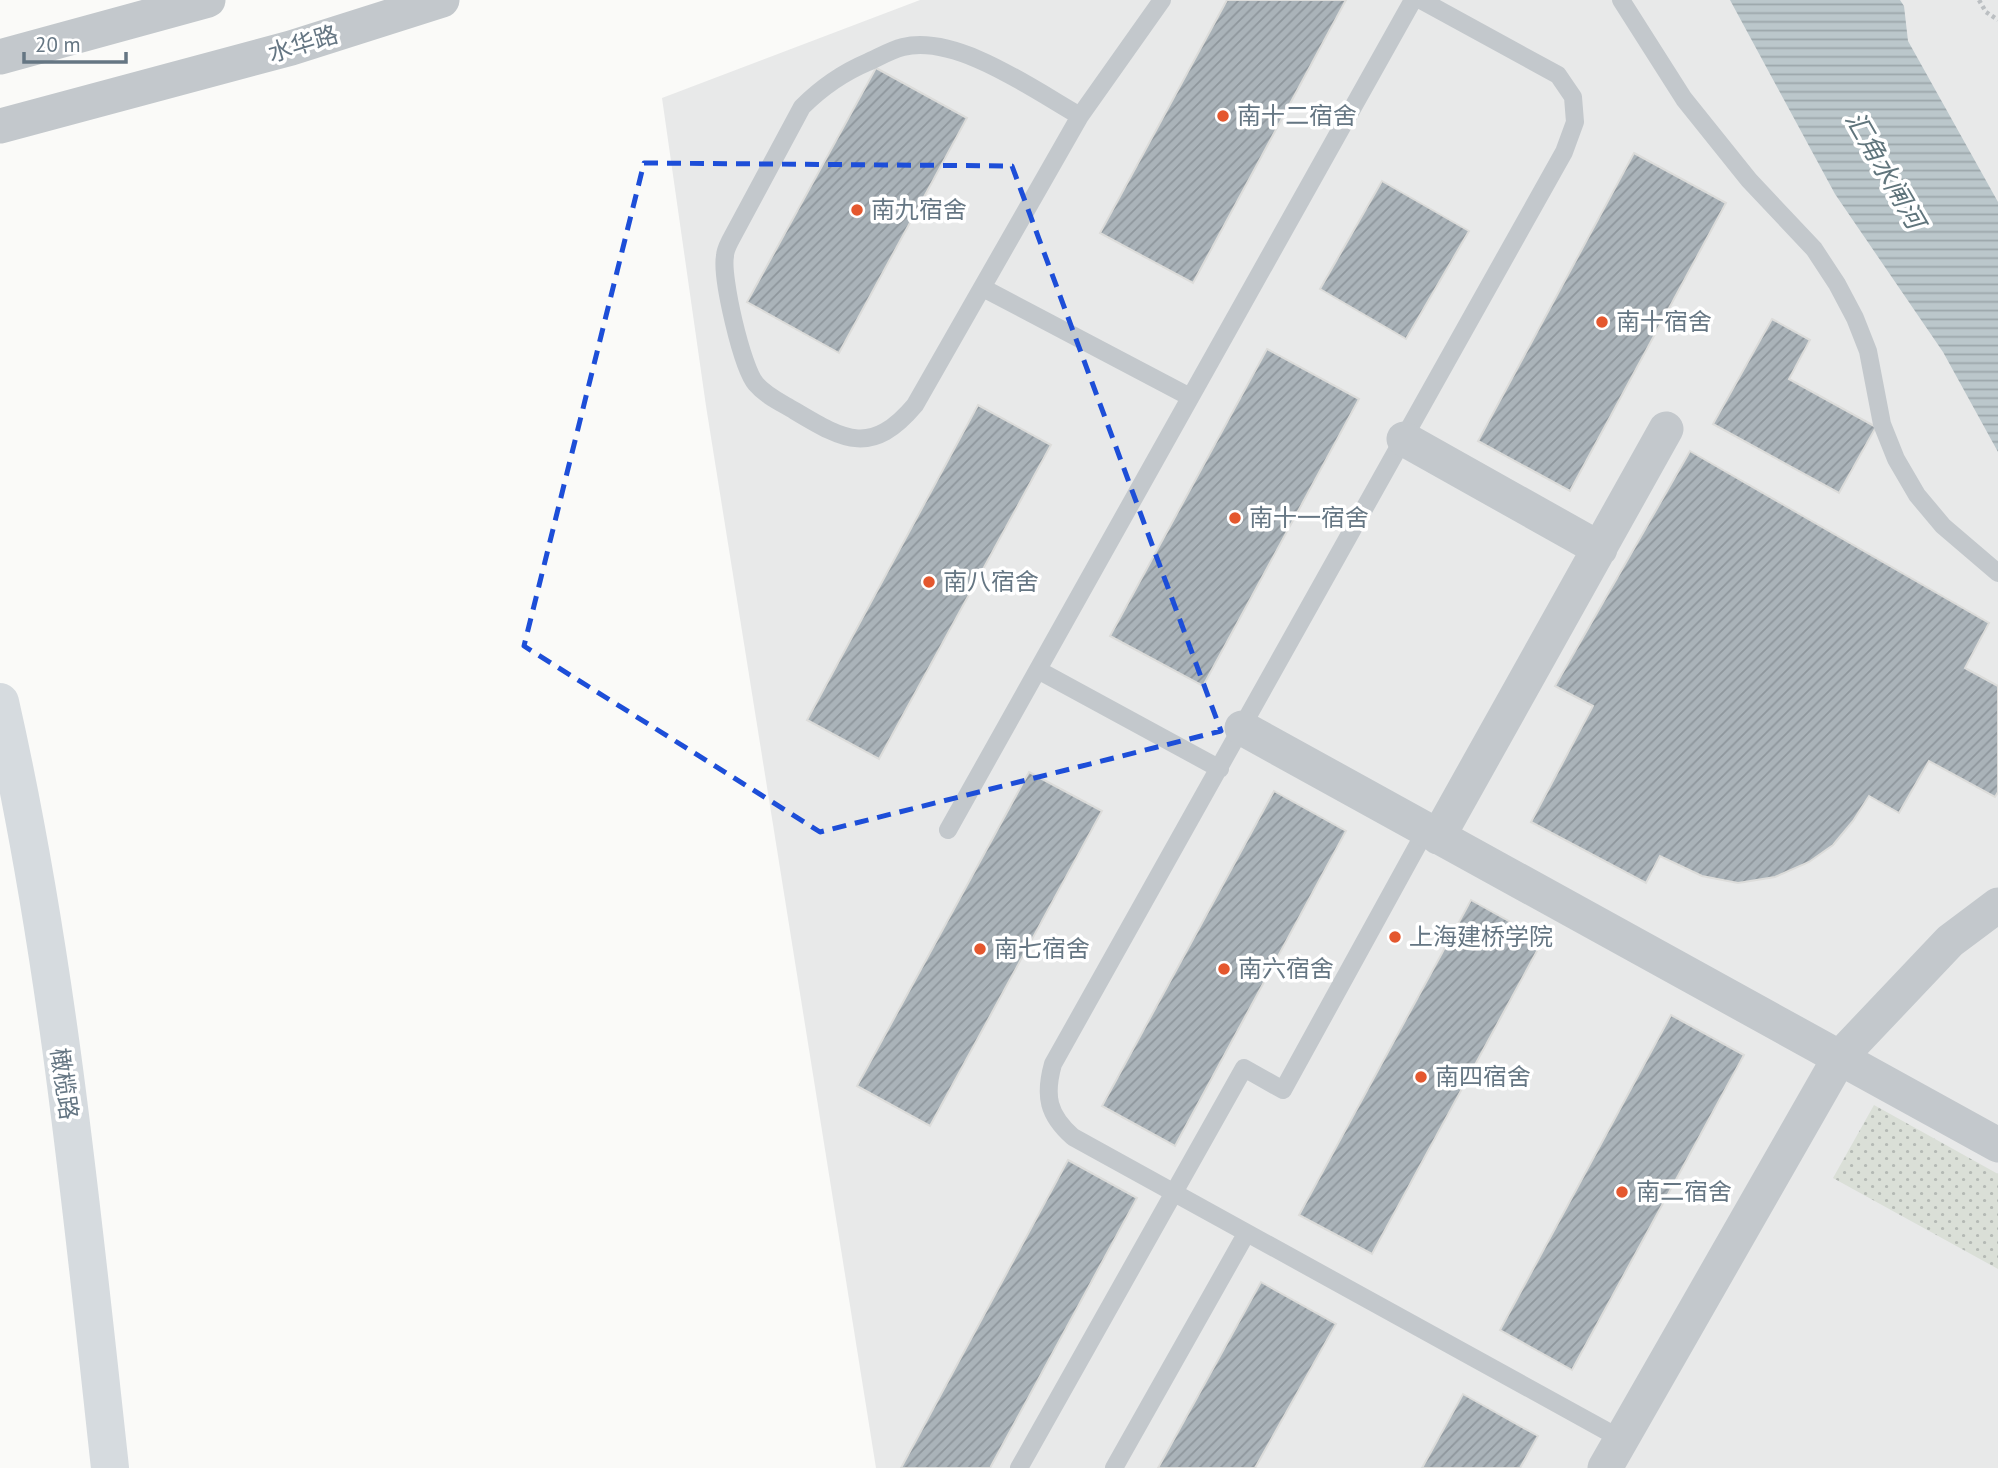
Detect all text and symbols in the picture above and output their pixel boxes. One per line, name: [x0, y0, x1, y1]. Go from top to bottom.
street label: 水华路: [264, 18, 342, 69]
scale bar: [24, 21, 126, 65]
text: 20 m: [35, 31, 81, 58]
place label: 南十二宿舍: [1237, 100, 1357, 131]
water label: 汇角水闸河: [1839, 105, 1935, 239]
marker: 南十二宿舍: [1215, 108, 1231, 124]
place label: 南九宿舍: [871, 194, 967, 225]
marker: 南九宿舍: [849, 202, 865, 218]
place label: 南十宿舍: [1616, 306, 1712, 337]
marker: 南十宿舍: [1594, 314, 1610, 330]
place label: 南十一宿舍: [1249, 502, 1369, 533]
marker: 南十一宿舍: [1227, 510, 1243, 526]
place label: 南八宿舍: [943, 566, 1039, 597]
marker: 南八宿舍: [921, 574, 937, 590]
place label: 上海建桥学院: [1409, 921, 1553, 952]
marker: 上海建桥学院: [1387, 929, 1403, 945]
place label: 南七宿舍: [994, 933, 1090, 964]
marker: 南七宿舍: [972, 941, 988, 957]
place label: 南六宿舍: [1238, 953, 1334, 984]
marker: 南六宿舍: [1216, 961, 1232, 977]
street label: 橄榄路: [44, 1046, 85, 1122]
place label: 南四宿舍: [1435, 1061, 1531, 1092]
marker: 南四宿舍: [1413, 1069, 1429, 1085]
place label: 南二宿舍: [1636, 1176, 1732, 1207]
marker: 南二宿舍: [1614, 1184, 1630, 1200]

